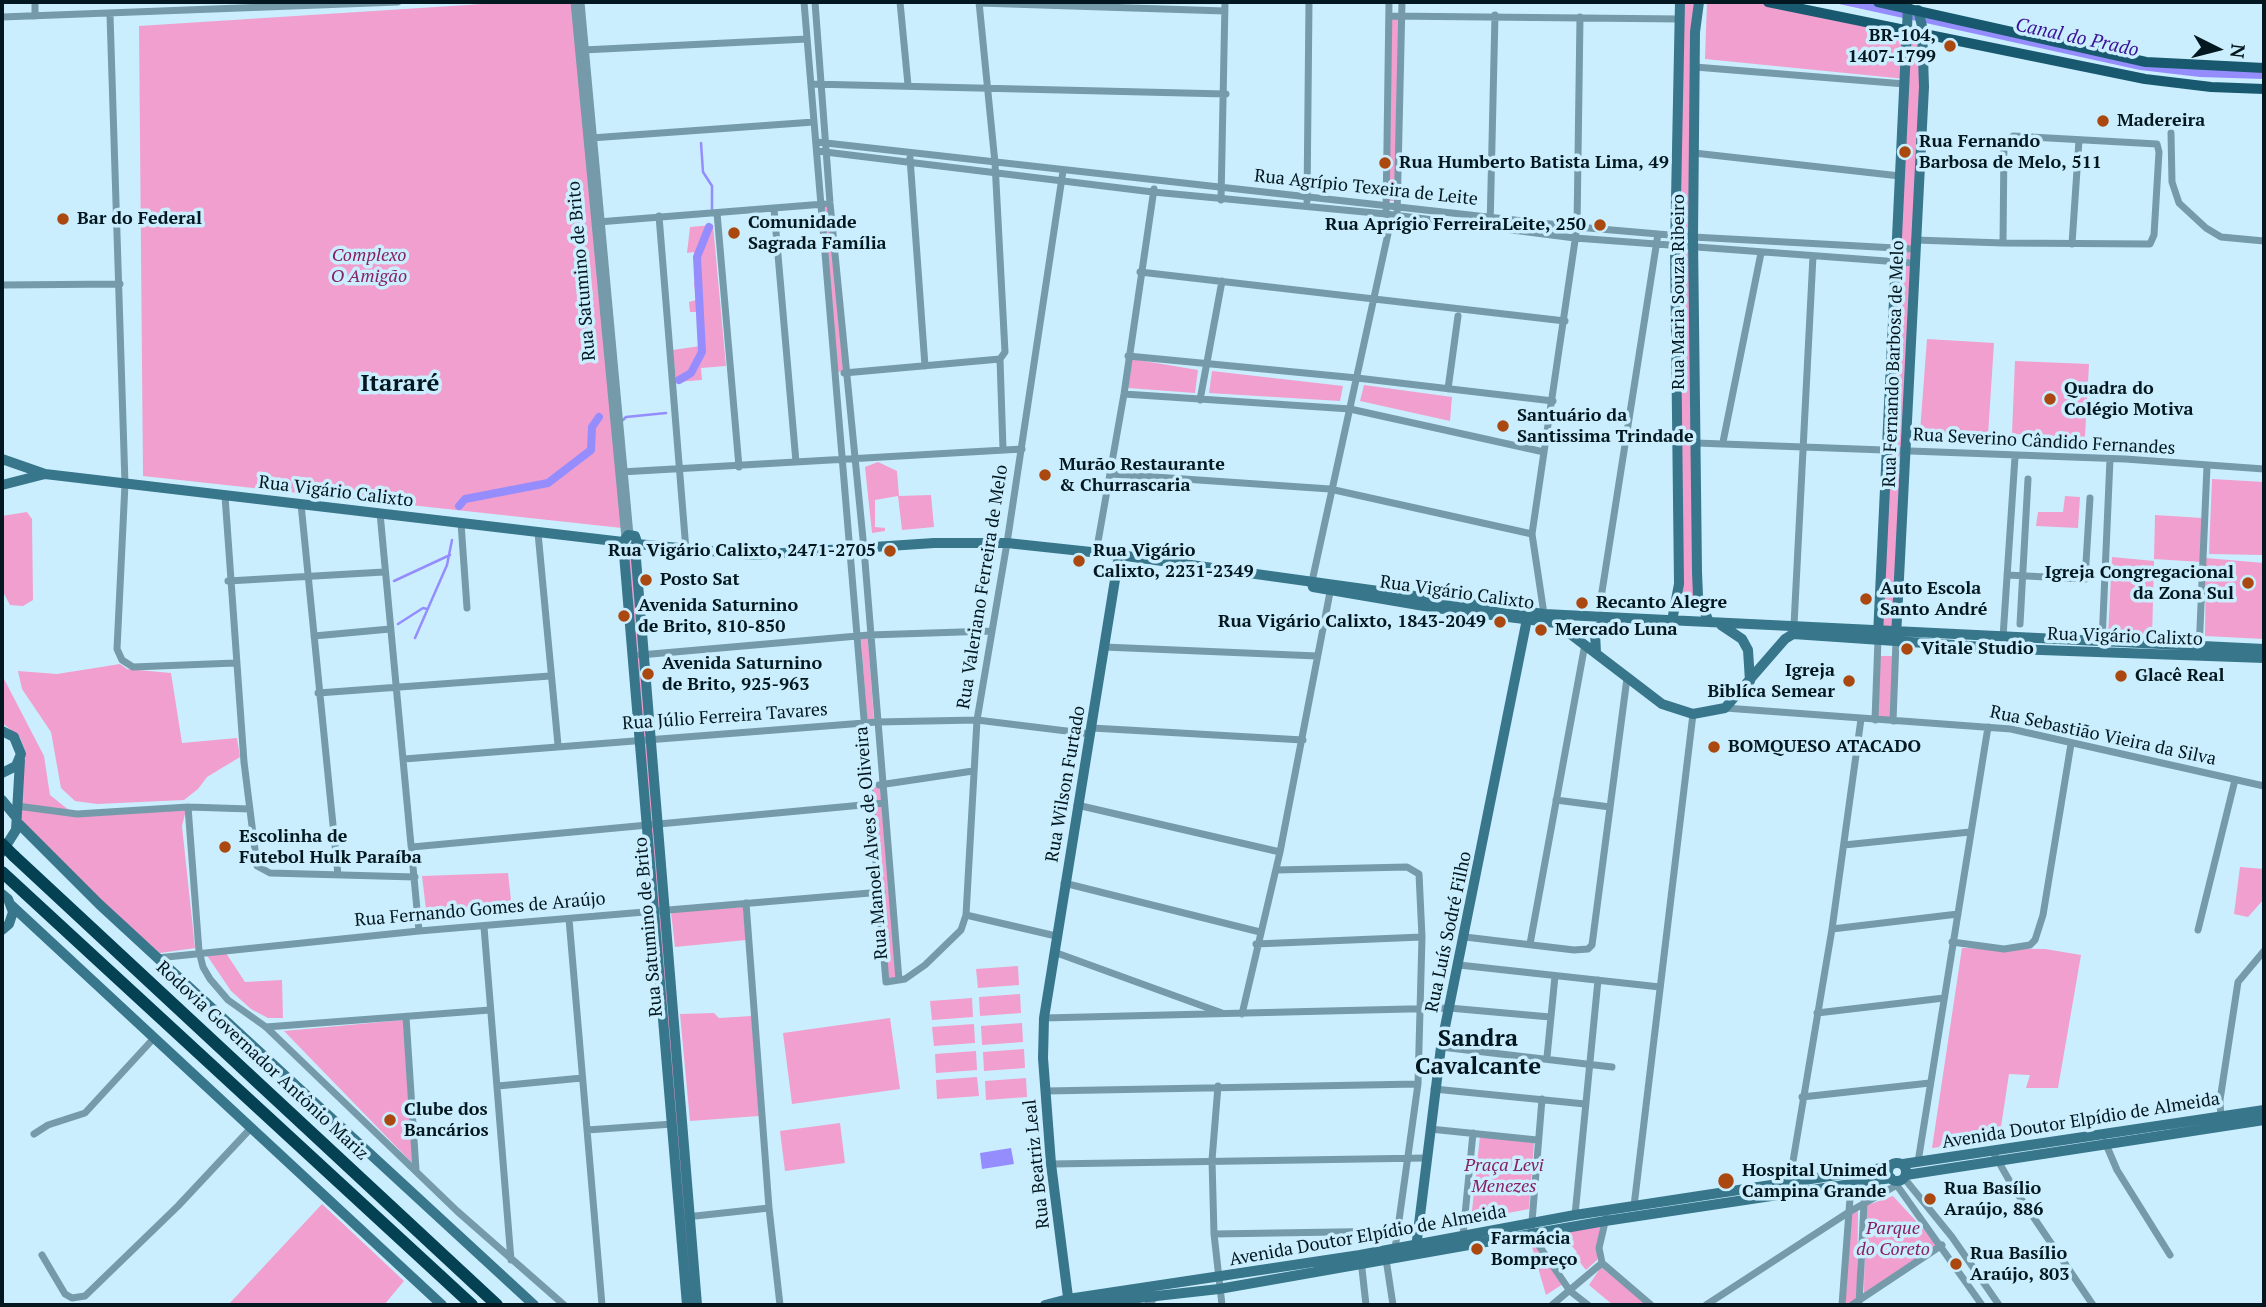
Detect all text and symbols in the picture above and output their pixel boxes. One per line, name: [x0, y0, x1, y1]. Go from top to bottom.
water label: Canal do Prado: [2013, 14, 2141, 62]
north arrow: [2182, 14, 2252, 84]
place label: BR-104, 1407-1799: [1848, 25, 1936, 68]
marker: BR-104, 1407-1799: [1942, 38, 1958, 54]
text: N: [2225, 43, 2252, 60]
place label: Madereira: [2117, 110, 2205, 132]
marker: Madereira: [2095, 113, 2111, 129]
place label: Rua Fernando Barbosa de Melo, 511: [1919, 131, 2102, 174]
marker: Rua Fernando Barbosa de Melo, 511: [1897, 144, 1913, 160]
place label: Rua Humberto Batista Lima, 49: [1399, 152, 1669, 174]
marker: Rua Humberto Batista Lima, 49: [1377, 155, 1393, 171]
street label: Rua Agrípio Texeira de Leite: [1253, 166, 1479, 210]
street label: Rua Satumino de Brito: [563, 180, 601, 362]
street label: Rua Maria Souza Ribeiro: [1668, 194, 1690, 390]
place label: Bar do Federal: [77, 208, 202, 230]
marker: Bar do Federal: [55, 211, 71, 227]
place label: Comunidade Sagrada Família: [748, 212, 887, 255]
place label: Rua Aprígio FerreiraLeite, 250: [1325, 214, 1586, 236]
marker: Rua Aprígio FerreiraLeite, 250: [1592, 217, 1608, 233]
marker: Comunidade Sagrada Família: [726, 225, 742, 241]
street label: Rua Fernando Barbosa de Melo: [1879, 240, 1909, 488]
park label: Complexo O Amigão: [331, 245, 407, 288]
district label: Itararé: [361, 370, 439, 398]
place label: Quadra do Colégio Motiva: [2064, 378, 2194, 420]
marker: Quadra do Colégio Motiva: [2042, 391, 2058, 407]
place label: Santuário da Santissima Trindade: [1517, 405, 1694, 448]
marker: Santuário da Santissima Trindade: [1495, 418, 1511, 434]
street label: Rua Severino Cândido Fernandes: [1912, 424, 2176, 460]
place label: Murão Restaurante & Churrascaria: [1059, 454, 1225, 496]
street label: Rua Valeriano Ferreira de Melo: [953, 463, 1013, 711]
marker: Murão Restaurante & Churrascaria: [1037, 467, 1053, 483]
street label: Rua Vigário Calixto: [257, 472, 415, 512]
place label: Rua Vigário Calixto, 2471-2705: [608, 540, 876, 562]
place label: Rua Vigário Calixto, 2231-2349: [1093, 540, 1254, 582]
marker: Rua Vigário Calixto, 2471-2705: [882, 543, 898, 559]
marker: Rua Vigário Calixto, 2231-2349: [1071, 553, 1087, 569]
place label: Igreja Congregacional da Zona Sul: [2045, 562, 2234, 604]
place label: Posto Sat: [660, 569, 740, 591]
street label: Rua Vigário Calixto: [1378, 571, 1536, 615]
marker: Posto Sat: [638, 572, 654, 588]
marker: Igreja Congregacional da Zona Sul: [2240, 575, 2256, 591]
place label: Auto Escola Santo André: [1880, 578, 1987, 620]
marker: Auto Escola Santo André: [1858, 591, 1874, 607]
place label: Recanto Alegre: [1596, 592, 1727, 614]
place label: Avenida Saturnino de Brito, 810-850: [638, 595, 798, 638]
marker: Recanto Alegre: [1574, 595, 1590, 611]
marker: Avenida Saturnino de Brito, 810-850: [616, 608, 632, 624]
place label: Rua Vigário Calixto, 1843-2049: [1218, 611, 1486, 633]
marker: Rua Vigário Calixto, 1843-2049: [1492, 614, 1508, 630]
place label: Mercado Luna: [1555, 619, 1678, 641]
marker: Mercado Luna: [1533, 622, 1549, 638]
street label: Rua Vigário Calixto: [2047, 623, 2203, 651]
place label: Vitale Studio: [1921, 638, 2034, 660]
marker: Vitale Studio: [1899, 641, 1915, 657]
place label: Avenida Saturnino de Brito, 925-963: [662, 653, 822, 696]
place label: Igreja Biblíca Semear: [1707, 660, 1835, 702]
place label: Glacê Real: [2135, 665, 2225, 687]
marker: Avenida Saturnino de Brito, 925-963: [640, 666, 656, 682]
marker: Glacê Real: [2113, 668, 2129, 684]
marker: Igreja Biblíca Semear: [1841, 673, 1857, 689]
street label: Rua Júlio Ferreira Tavares: [621, 699, 829, 735]
street label: Rua Sebastião Vieira da Silva: [1988, 701, 2218, 771]
street label: Rua Wilson Furtado: [1042, 704, 1090, 864]
street label: Rua Manoel Alves de Oliveira: [851, 725, 893, 961]
place label: BOMQUESO ATACADO: [1728, 736, 1921, 758]
marker: BOMQUESO ATACADO: [1706, 739, 1722, 755]
place label: Escolinha de Futebol Hulk Paraíba: [239, 826, 422, 868]
street label: Rua Satumino de Brito: [630, 836, 668, 1018]
marker: Escolinha de Futebol Hulk Paraíba: [217, 839, 233, 855]
street label: Rua Luís Sodré Filho: [1421, 849, 1477, 1015]
street label: Rua Fernando Gomes de Araújo: [353, 888, 607, 932]
street label: Rodovia Governador Antônio Mariz: [151, 957, 373, 1165]
district label: Sandra Cavalcante: [1415, 1025, 1541, 1081]
street label: Avenida Doutor Elpídio de Almeida: [1941, 1088, 2221, 1154]
street label: Rua Beatriz Leal: [1019, 1098, 1055, 1230]
place label: Clube dos Bancários: [404, 1099, 489, 1142]
marker: Clube dos Bancários: [382, 1112, 398, 1128]
park label: Praça Levi Menezes: [1464, 1155, 1544, 1198]
place label: Hospital Unimed Campina Grande: [1742, 1160, 1887, 1202]
marker: Hospital Unimed Campina Grande: [1716, 1171, 1736, 1191]
place label: Rua Basílio Araújo, 886: [1944, 1178, 2043, 1220]
marker: Rua Basílio Araújo, 886: [1922, 1191, 1938, 1207]
street label: Avenida Doutor Elpídio de Almeida: [1228, 1201, 1508, 1271]
park label: Parque do Coreto: [1856, 1218, 1930, 1260]
place label: Farmácia Bompreço: [1491, 1228, 1578, 1270]
marker: Farmácia Bompreço: [1469, 1241, 1485, 1257]
place label: Rua Basílio Araújo, 803: [1970, 1243, 2069, 1286]
marker: Rua Basílio Araújo, 803: [1948, 1256, 1964, 1272]

